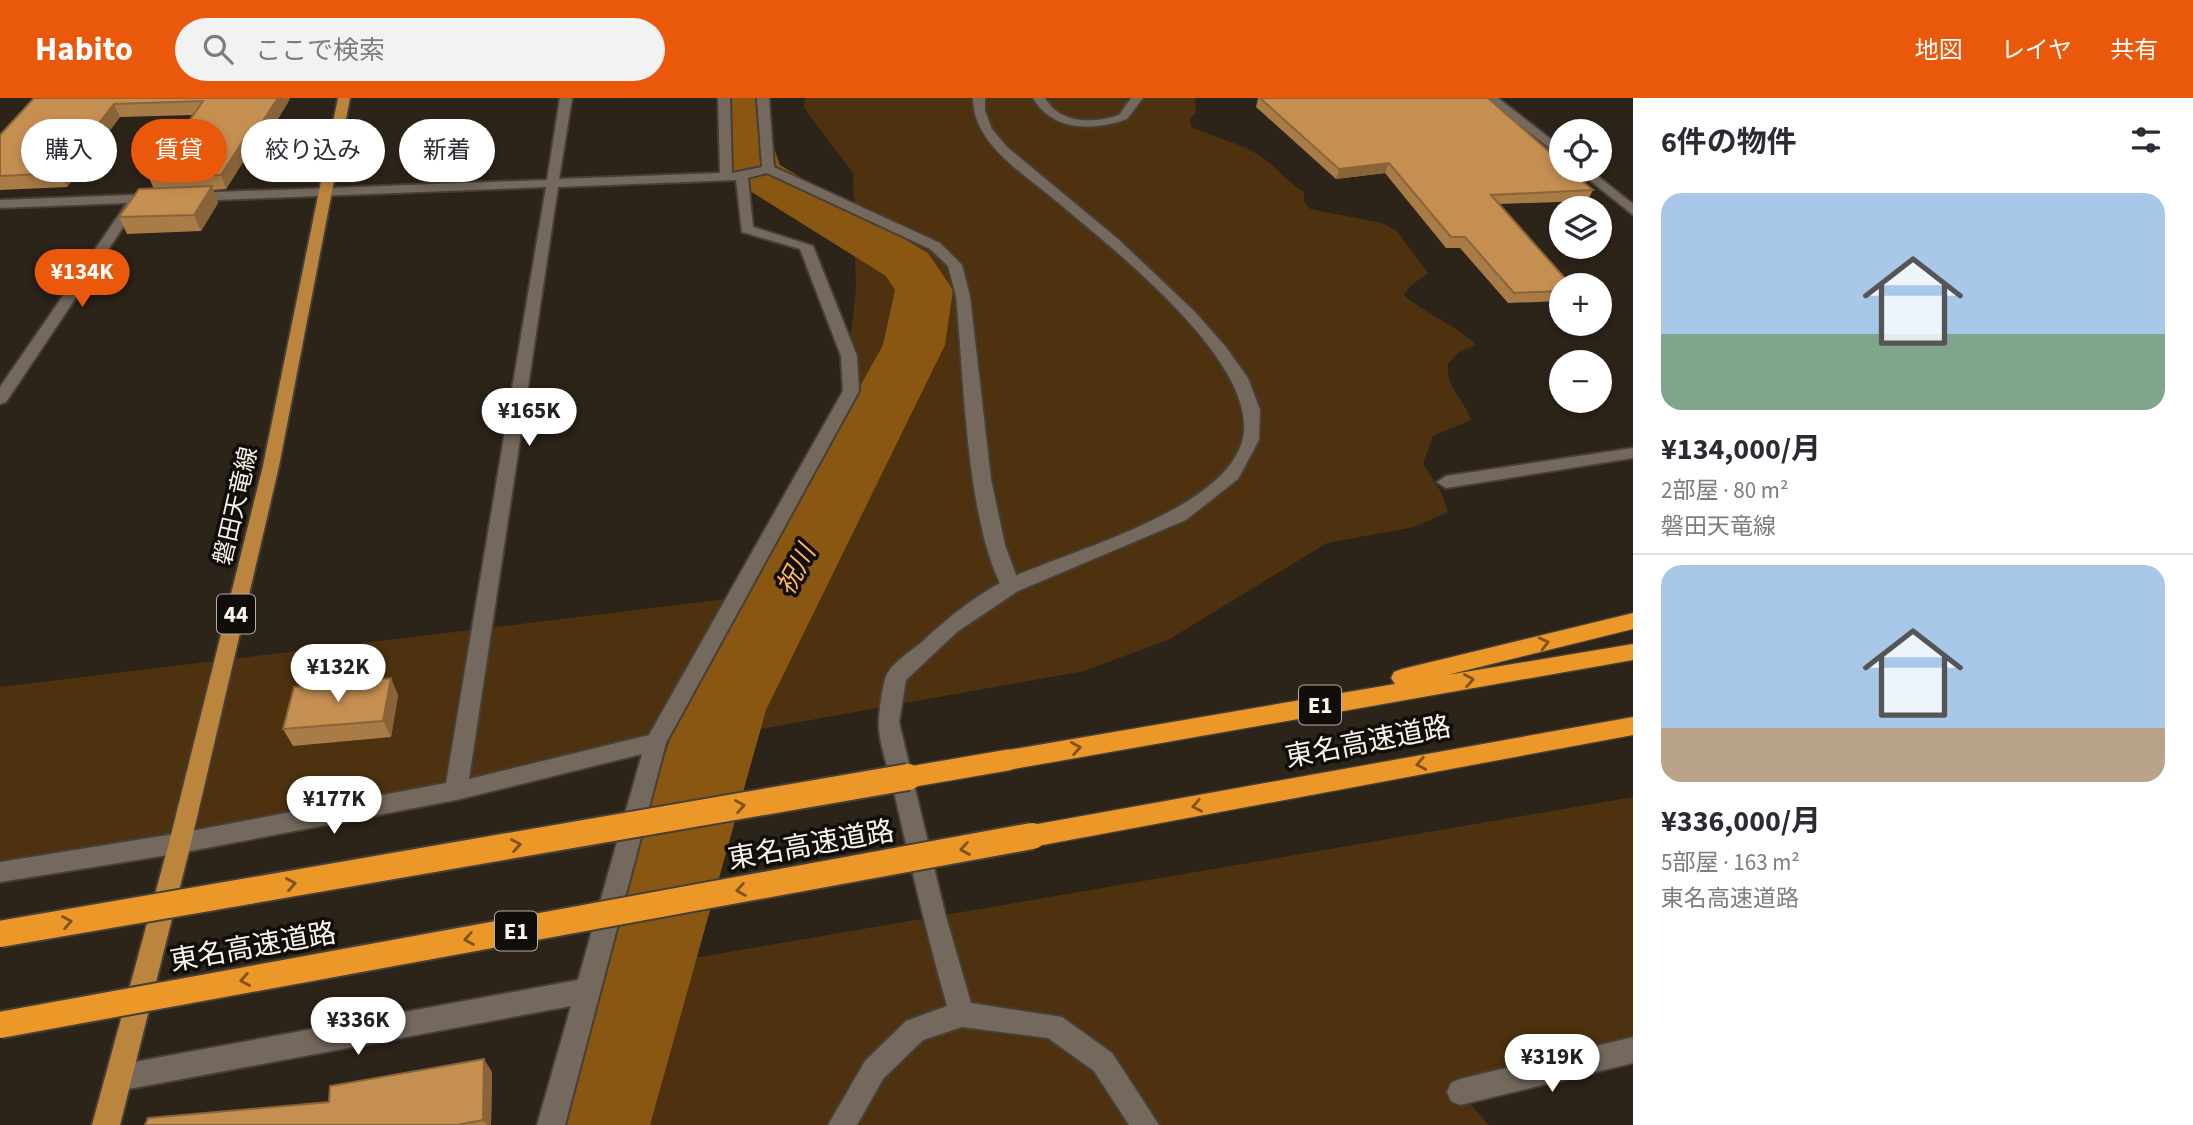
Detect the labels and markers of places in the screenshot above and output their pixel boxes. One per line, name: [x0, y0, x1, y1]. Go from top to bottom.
pin: ¥134K: [33, 250, 131, 309]
pin: ¥165K: [480, 388, 578, 448]
pin: ¥132K: [289, 644, 387, 704]
pin: ¥177K: [285, 776, 383, 836]
pin: ¥336K: [309, 998, 407, 1057]
pin: ¥319K: [1503, 1034, 1601, 1094]

